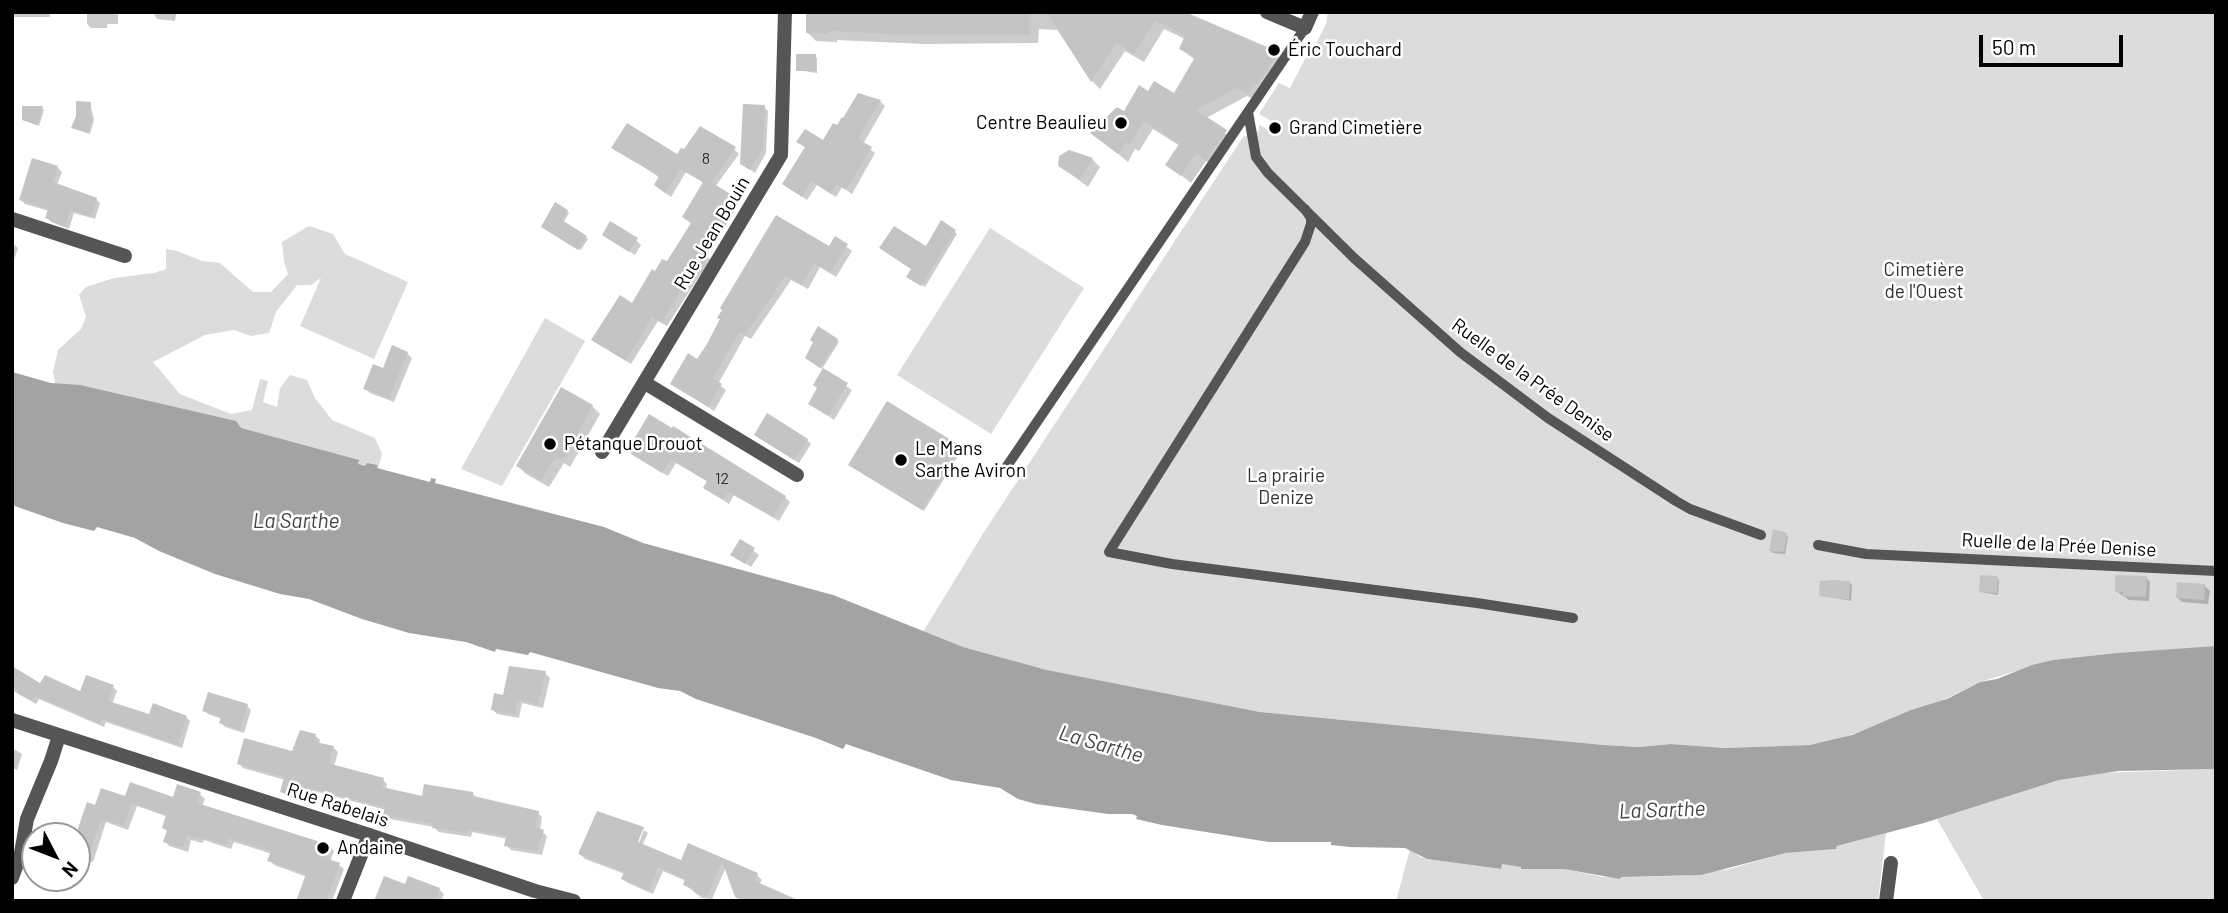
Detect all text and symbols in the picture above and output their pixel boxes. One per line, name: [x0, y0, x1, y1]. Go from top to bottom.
scale bar: [1983, 21, 2126, 65]
text: 50 m: [1992, 34, 2036, 59]
place label: Éric Touchard: [1288, 39, 1402, 61]
marker: Éric Touchard: [1266, 42, 1282, 58]
place label: Centre Beaulieu: [976, 112, 1107, 134]
marker: Centre Beaulieu: [1113, 115, 1129, 131]
place label: Grand Cimetière: [1289, 117, 1422, 139]
marker: Grand Cimetière: [1267, 120, 1283, 136]
house number: 8: [702, 149, 710, 169]
street label: Rue Jean Bouin: [669, 172, 755, 294]
park label: Cimetière de l'Ouest: [1884, 259, 1964, 303]
street label: Ruelle de la Prée Denise: [1447, 313, 1619, 447]
place label: Pétanque Drouot: [564, 433, 703, 455]
marker: Pétanque Drouot: [542, 436, 558, 452]
place label: Le Mans Sarthe Aviron: [915, 438, 1026, 482]
marker: Le Mans Sarthe Aviron: [893, 452, 909, 468]
park label: La prairie Denize: [1247, 465, 1325, 509]
house number: 12: [715, 469, 729, 489]
water label: La Sarthe: [253, 508, 339, 534]
street label: Ruelle de la Prée Denise: [1961, 529, 2157, 561]
water label: La Sarthe: [1056, 720, 1146, 768]
street label: Rue Rabelais: [284, 778, 392, 832]
water label: La Sarthe: [1618, 796, 1706, 824]
north arrow: [21, 822, 91, 892]
place label: Andaine: [337, 837, 404, 859]
marker: Andaine: [315, 840, 331, 856]
text: N: [58, 858, 83, 882]

